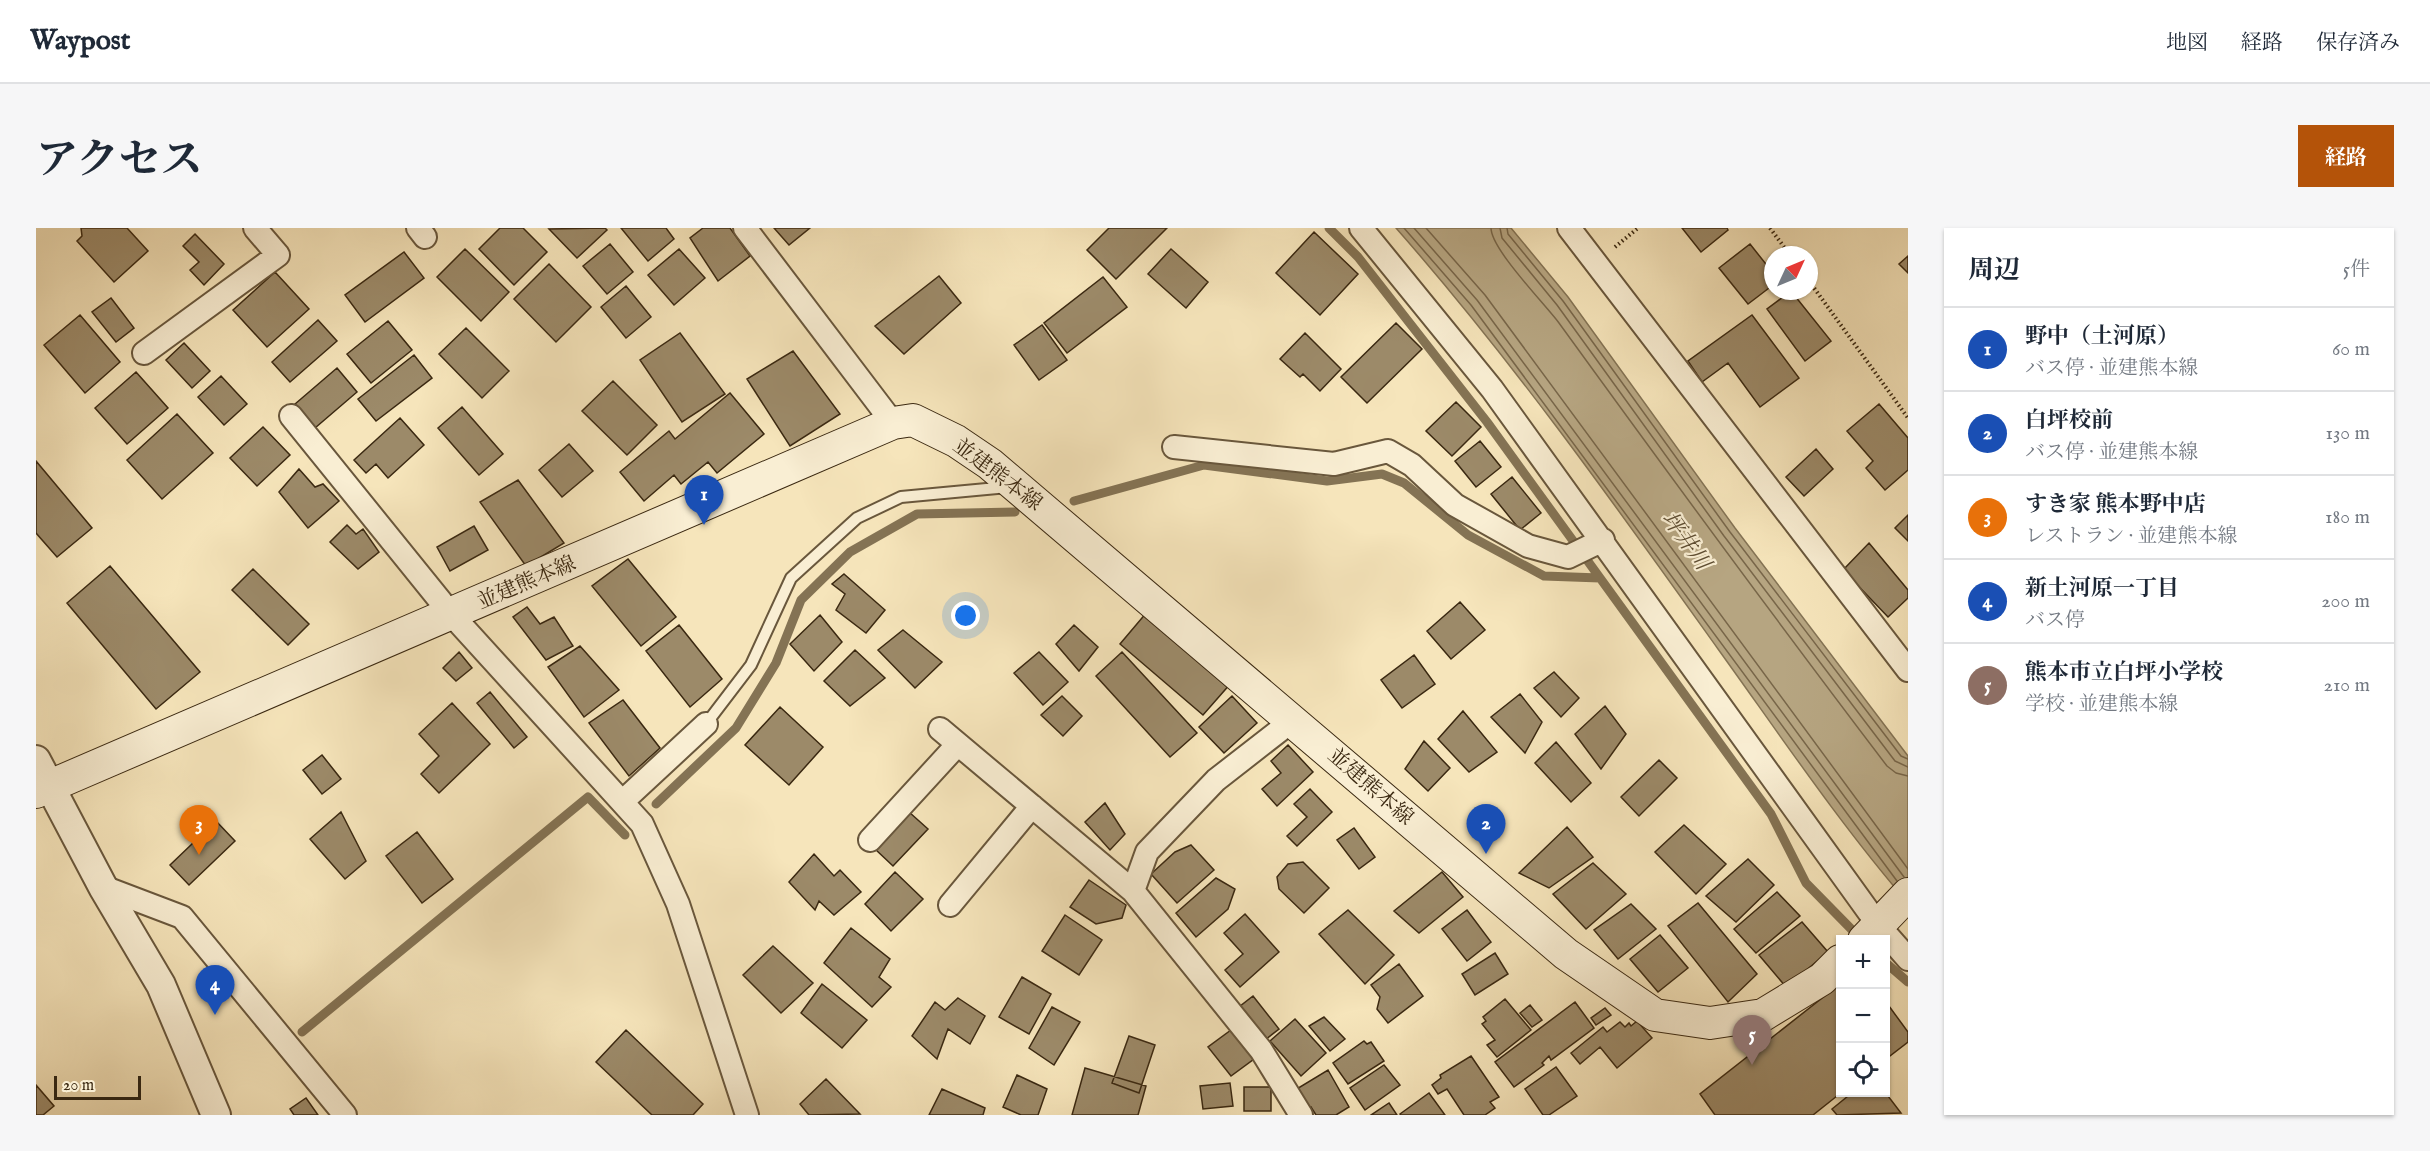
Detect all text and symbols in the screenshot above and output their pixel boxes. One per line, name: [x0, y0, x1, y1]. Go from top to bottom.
text: Waypost: [30, 24, 130, 59]
text: 地図: [2166, 30, 2208, 57]
text: 経路: [2241, 30, 2283, 57]
text: 保存済み: [2316, 30, 2400, 57]
button: 経路: [2298, 125, 2394, 187]
text: アクセス: [36, 135, 203, 188]
north arrow: [1764, 246, 1818, 300]
text: 周辺: [1968, 254, 2020, 287]
text: 5件: [2343, 257, 2370, 282]
text: 野中（土河原）: [2025, 323, 2179, 351]
text: 1: [1984, 337, 1991, 362]
text: 60 m: [2332, 337, 2370, 362]
text: バス停 · 並建熊本線: [2025, 356, 2198, 381]
text: 白坪校前: [2025, 407, 2113, 435]
text: 2: [1983, 421, 1992, 446]
text: 130 m: [2325, 421, 2370, 446]
street label: 並建熊本線: [947, 433, 1047, 518]
text: バス停 · 並建熊本線: [2025, 440, 2198, 465]
pin: 1: [684, 476, 724, 525]
text: すき家 熊本野中店: [2025, 491, 2206, 519]
text: 3: [1984, 505, 1991, 530]
text: 180 m: [2325, 505, 2370, 530]
water label: 坪井川: [1655, 506, 1717, 578]
text: レストラン · 並建熊本線: [2025, 524, 2238, 549]
street label: 並建熊本線: [473, 550, 580, 616]
text: 新土河原一丁目: [2025, 575, 2179, 603]
text: 4: [1983, 589, 1992, 614]
text: 200 m: [2321, 589, 2370, 614]
your location: [951, 601, 980, 630]
text: バス停: [2025, 608, 2085, 633]
text: 熊本市立白坪小学校: [2025, 659, 2223, 687]
text: 5: [1984, 673, 1991, 698]
text: 210 m: [2324, 673, 2370, 698]
text: 学校 · 並建熊本線: [2025, 692, 2178, 717]
street label: 並建熊本線: [1322, 743, 1418, 832]
pin: 2: [1466, 804, 1506, 854]
pin: 3: [180, 806, 218, 855]
map controls: [1836, 935, 1890, 1097]
button: +: [1836, 935, 1890, 989]
pin: 4: [196, 966, 234, 1015]
button: −: [1836, 989, 1890, 1043]
pin: 5: [1732, 1016, 1772, 1065]
button: locate: [1836, 1043, 1890, 1097]
scale bar: [54, 1073, 141, 1100]
text: 20 m: [63, 1076, 94, 1096]

